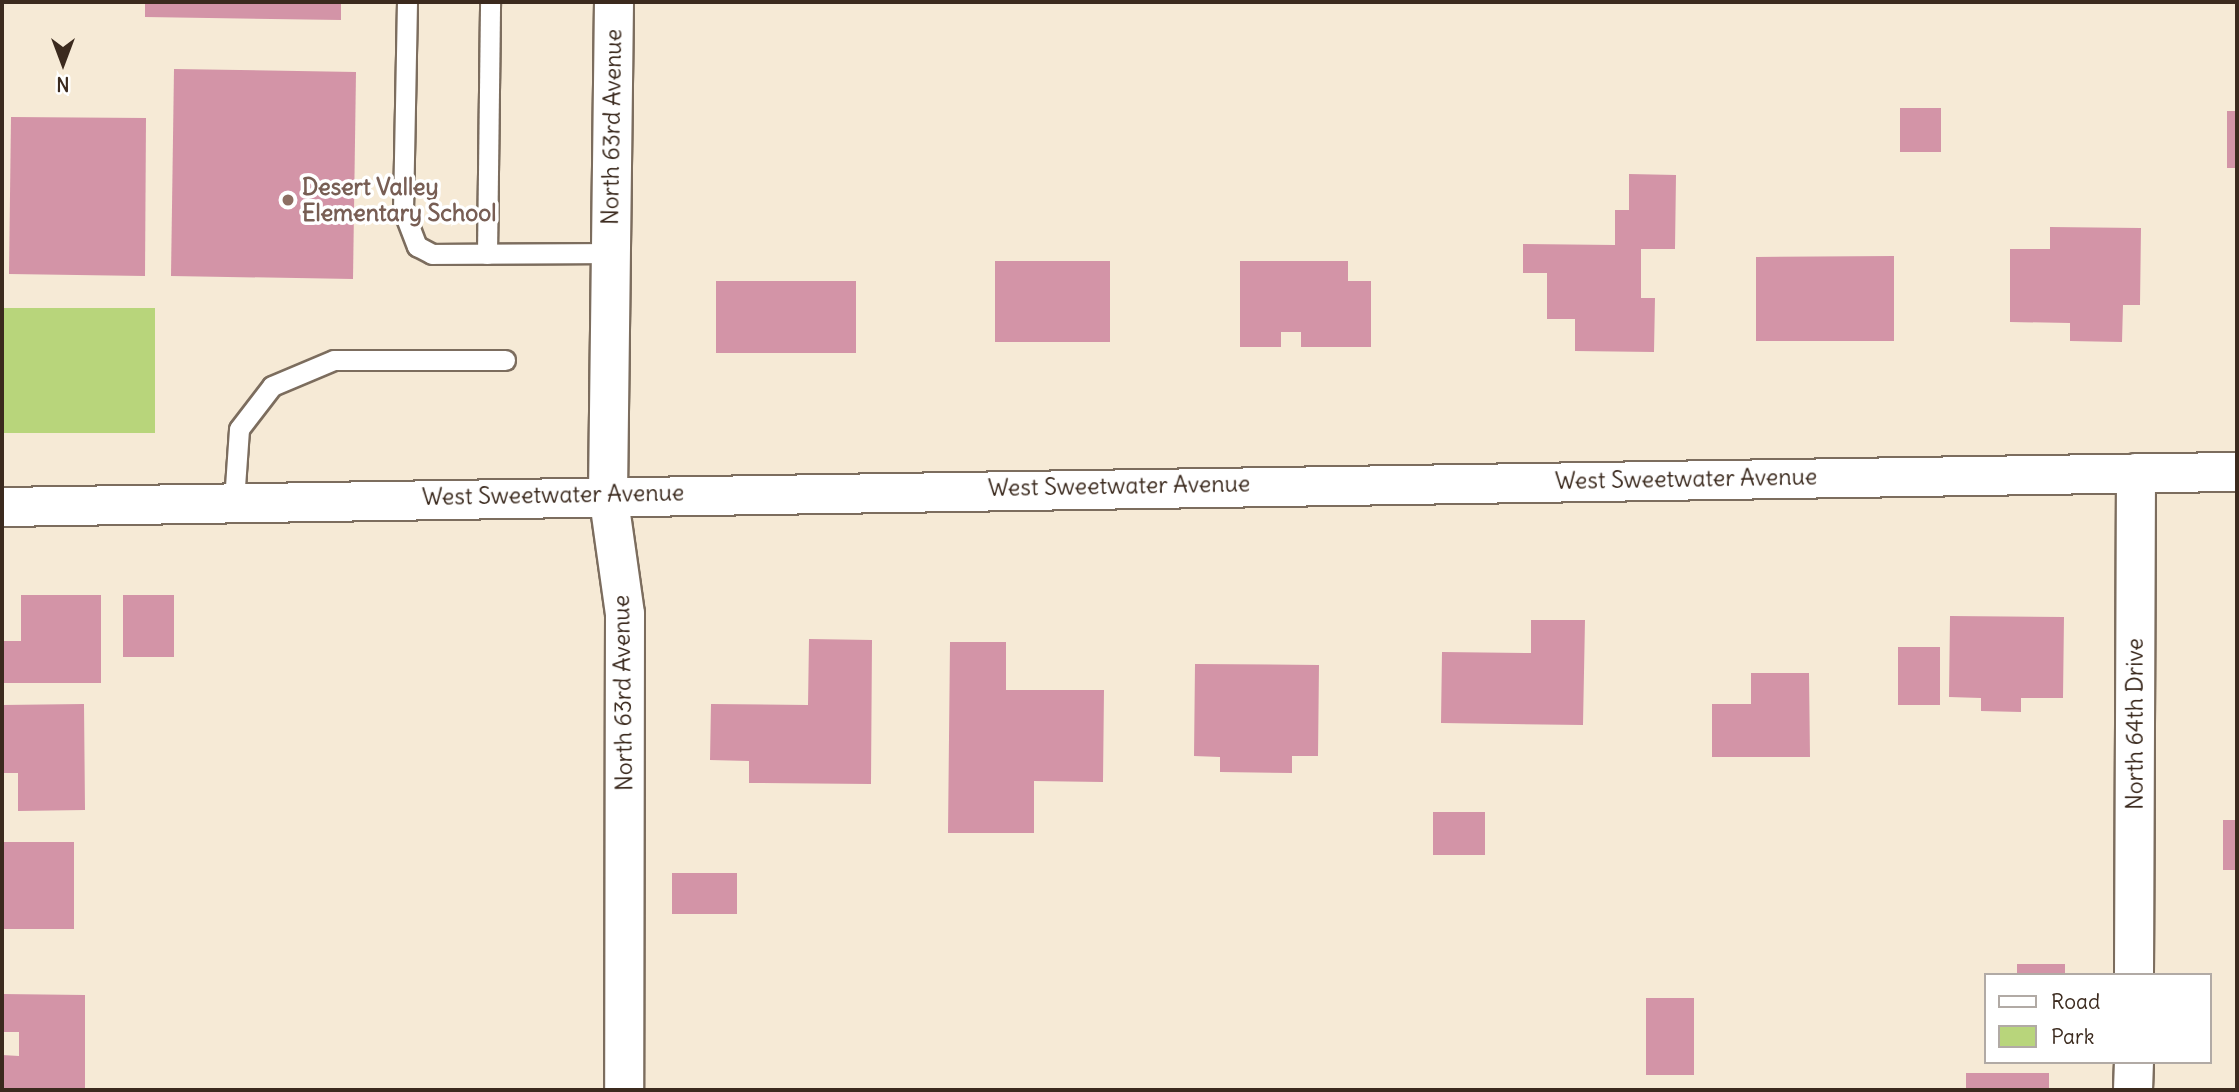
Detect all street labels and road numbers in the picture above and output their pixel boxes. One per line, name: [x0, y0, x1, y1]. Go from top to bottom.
street label: North 63rd Avenue: [596, 29, 628, 225]
street label: West Sweetwater Avenue: [1555, 463, 1817, 495]
street label: West Sweetwater Avenue: [988, 470, 1250, 502]
street label: West Sweetwater Avenue: [422, 479, 684, 511]
street label: North 63rd Avenue: [607, 595, 639, 791]
street label: North 64th Drive: [2121, 638, 2149, 810]

